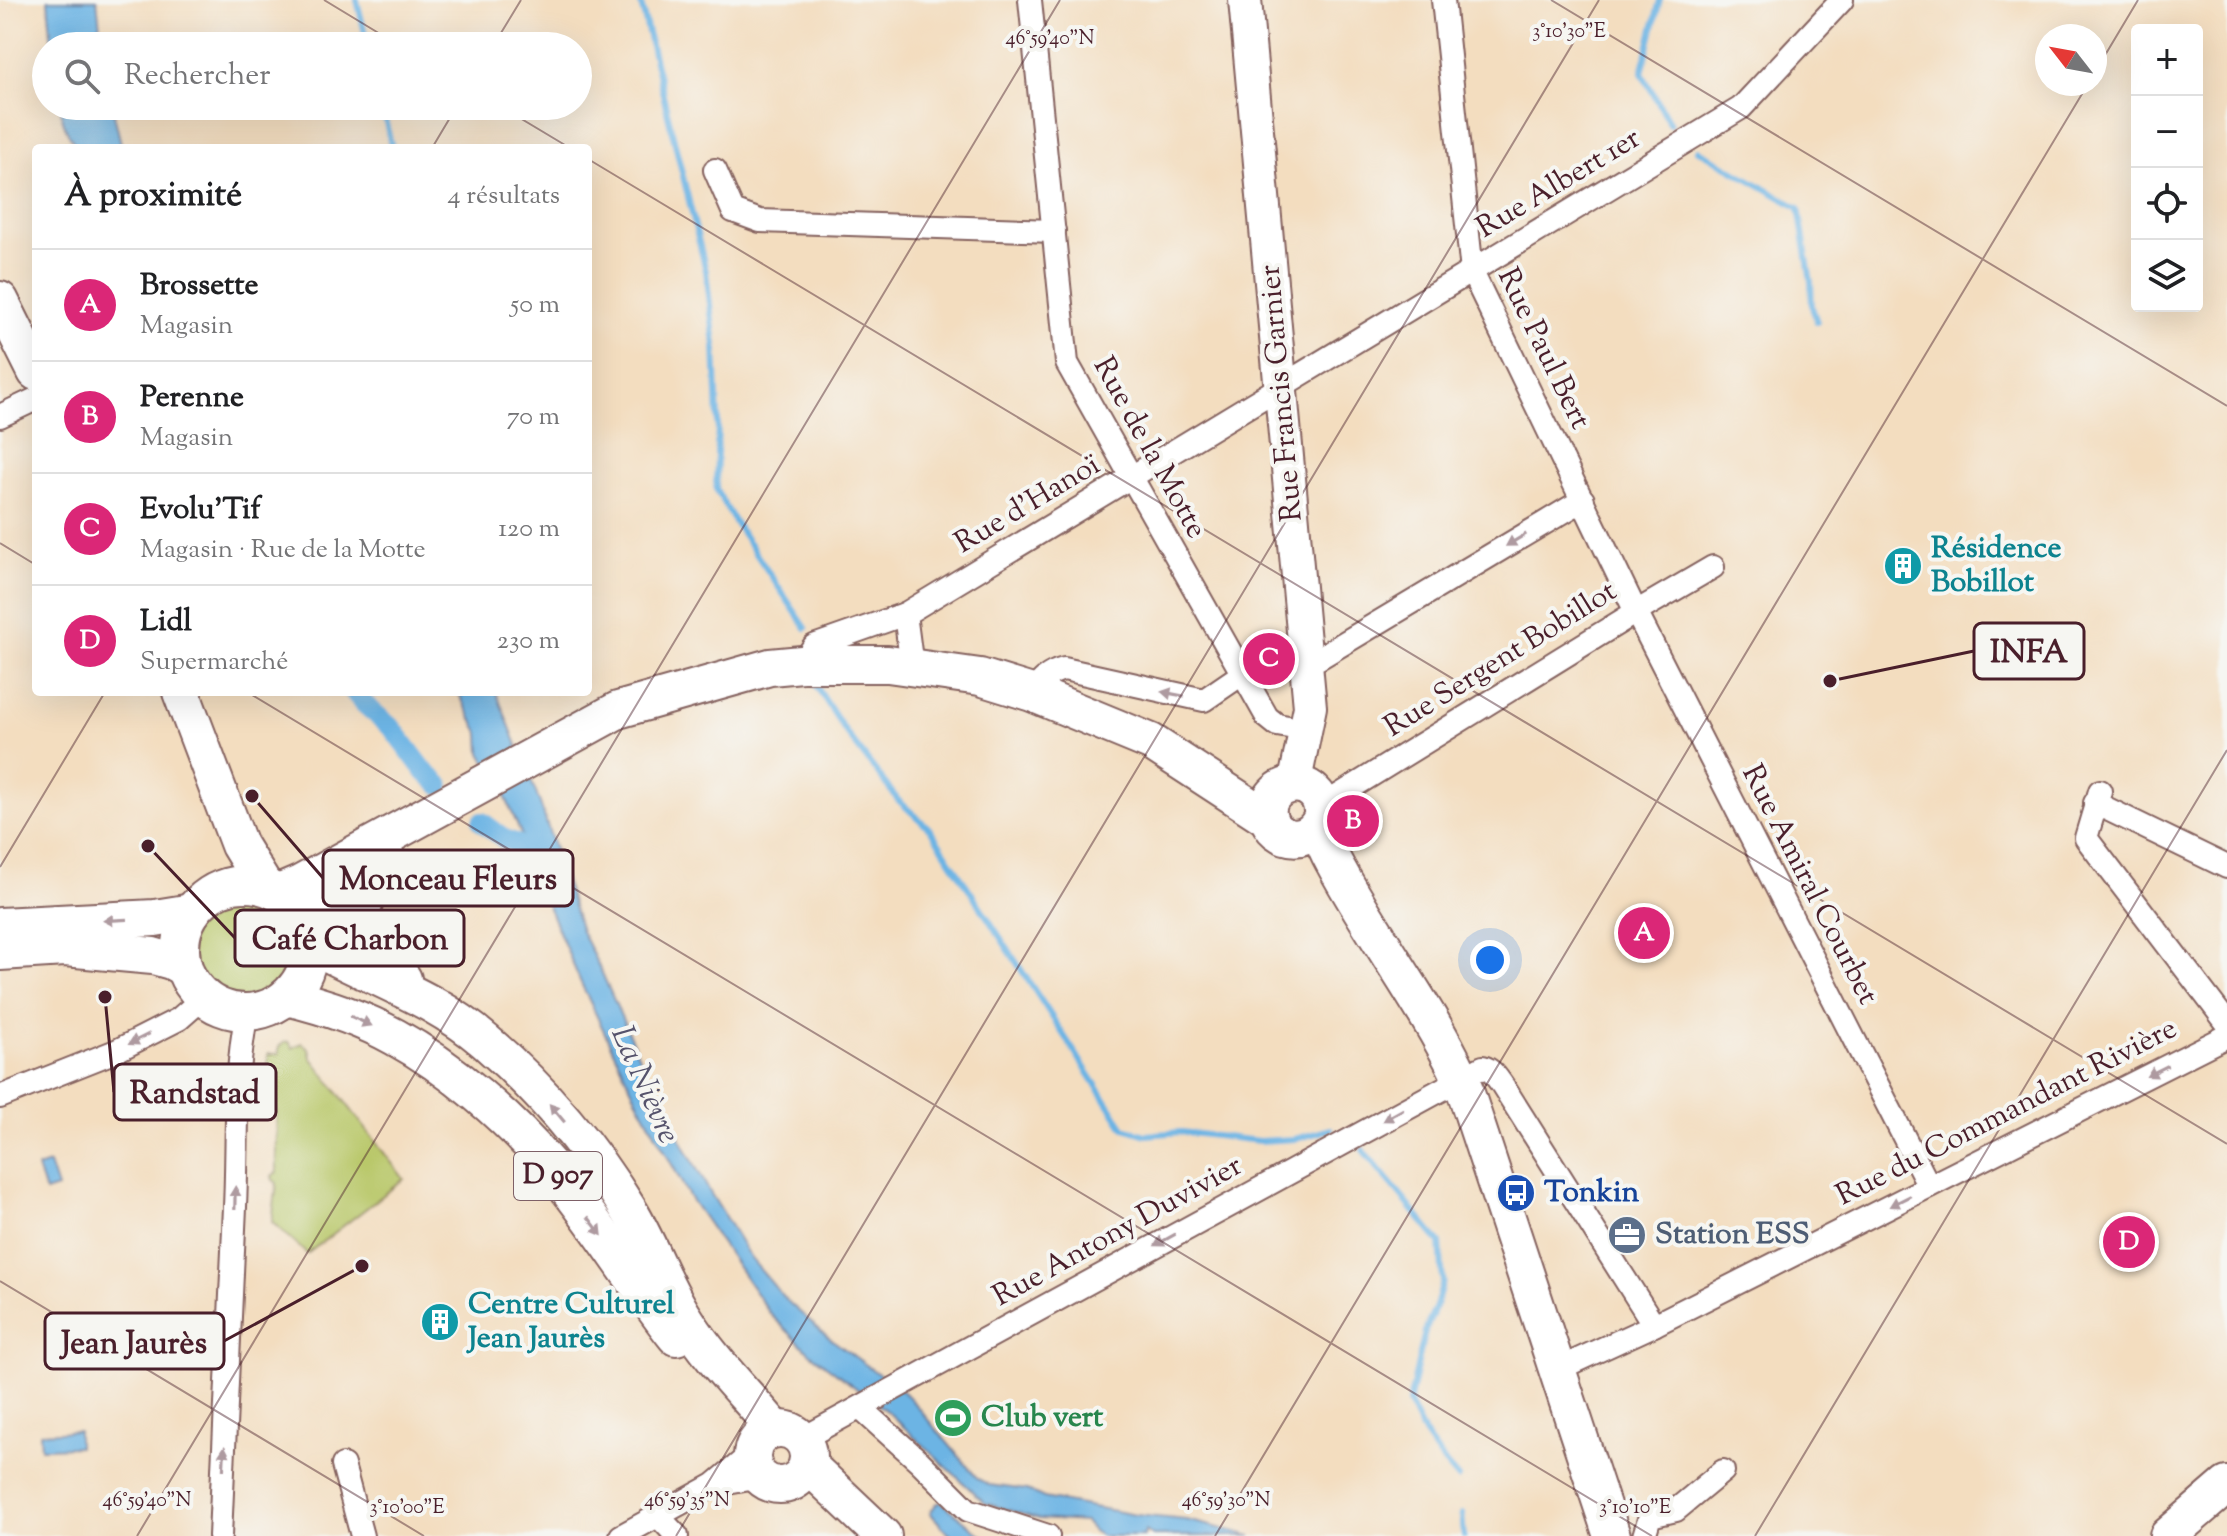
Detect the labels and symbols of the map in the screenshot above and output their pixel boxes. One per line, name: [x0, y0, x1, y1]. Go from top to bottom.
text: 3°10'30"E: [1532, 18, 1606, 47]
north arrow: [2035, 24, 2107, 96]
text: 46°59'40"N: [1006, 25, 1094, 54]
street label: Rue Albert 1er: [1469, 118, 1649, 250]
street label: Rue Paul Bert: [1485, 261, 1601, 437]
street label: Rue Francis Garnier: [1249, 263, 1315, 523]
street label: Rue de la Motte: [1081, 349, 1217, 547]
street label: Rue d'Hanoï: [947, 445, 1109, 565]
place label: Résidence Bobillot: [1931, 528, 2061, 605]
one-way arrow: [1505, 532, 1527, 546]
building icon: Résidence Bobillot: [1882, 545, 1924, 587]
street label: Rue Sergent Bobillot: [1376, 571, 1626, 749]
callout: INFA: [1974, 623, 2084, 679]
pin: C: [1243, 629, 1295, 689]
text: INFA: [1990, 631, 2068, 677]
one-way arrow: [1160, 687, 1185, 700]
street label: Rue Amiral Courbet: [1730, 758, 1888, 1012]
pin: B: [1327, 791, 1379, 851]
callout: Monceau Fleurs: [323, 850, 573, 906]
text: Monceau Fleurs: [339, 858, 557, 904]
pin: A: [1618, 903, 1670, 963]
callout: Café Charbon: [235, 910, 464, 966]
one-way arrow: [102, 914, 127, 927]
text: Café Charbon: [252, 918, 448, 964]
your location: [1470, 940, 1510, 980]
street label: Rue du Commandant Rivière: [1829, 1008, 2185, 1218]
one-way arrow: [349, 1014, 372, 1027]
water label: La Nièvre: [598, 1019, 690, 1151]
one-way arrow: [128, 1033, 151, 1046]
callout: Randstad: [114, 1064, 276, 1120]
one-way arrow: [2146, 1065, 2169, 1078]
text: Randstad: [130, 1072, 260, 1118]
one-way arrow: [549, 1103, 566, 1123]
one-way arrow: [1382, 1108, 1404, 1122]
street label: Rue Antony Duvivier: [985, 1145, 1251, 1319]
road number: D 907: [514, 1152, 602, 1200]
bus stop icon: Tonkin: [1495, 1172, 1537, 1214]
place label: Tonkin: [1544, 1172, 1639, 1215]
one-way arrow: [229, 1185, 242, 1210]
one-way arrow: [1889, 1194, 1912, 1208]
pin: D: [2103, 1212, 2155, 1272]
office icon: Station ESS: [1606, 1214, 1648, 1256]
place label: Station ESS: [1655, 1214, 1810, 1257]
one-way arrow: [587, 1216, 603, 1237]
one-way arrow: [1154, 1233, 1176, 1247]
place label: Centre Culturel Jean Jaurès: [466, 1284, 675, 1361]
building icon: Centre Culturel Jean Jaurès: [419, 1301, 461, 1343]
callout: Jean Jaurès: [45, 1313, 224, 1369]
text: Jean Jaurès: [59, 1322, 207, 1368]
sports icon: Club vert: [932, 1397, 974, 1439]
place label: Club vert: [981, 1397, 1104, 1440]
one-way arrow: [218, 1445, 231, 1470]
text: 46°59'40"N: [103, 1487, 191, 1516]
text: 46°59'35"N: [644, 1487, 730, 1516]
text: 46°59'30"N: [1182, 1487, 1270, 1516]
text: 3°10'00"E: [369, 1494, 445, 1523]
text: 3°10'10"E: [1599, 1494, 1671, 1523]

